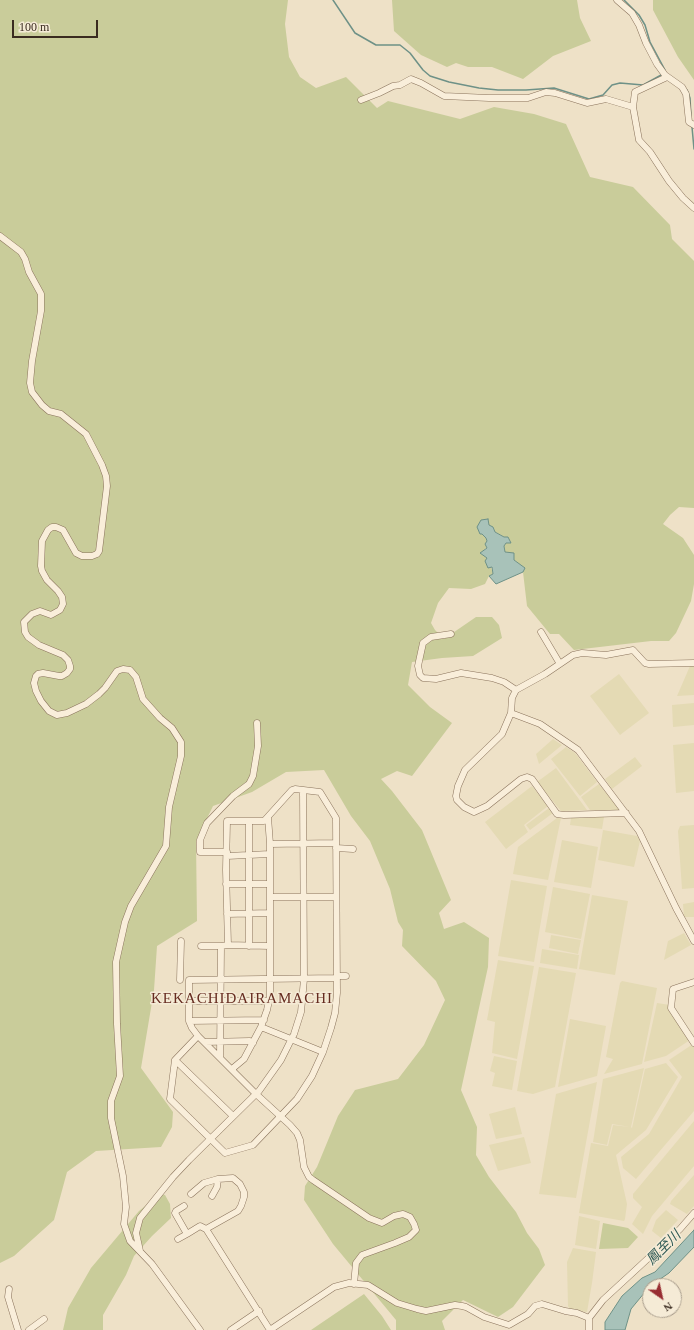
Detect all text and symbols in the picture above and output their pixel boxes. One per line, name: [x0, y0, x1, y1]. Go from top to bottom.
scale bar: [14, 12, 100, 38]
text: 100 m: [19, 20, 49, 34]
district label: KEKACHIDAIRAMACHI: [151, 990, 333, 1008]
water label: 鳳至川: [643, 1227, 685, 1269]
north arrow: [642, 1278, 682, 1318]
text: N: [662, 1300, 675, 1314]

